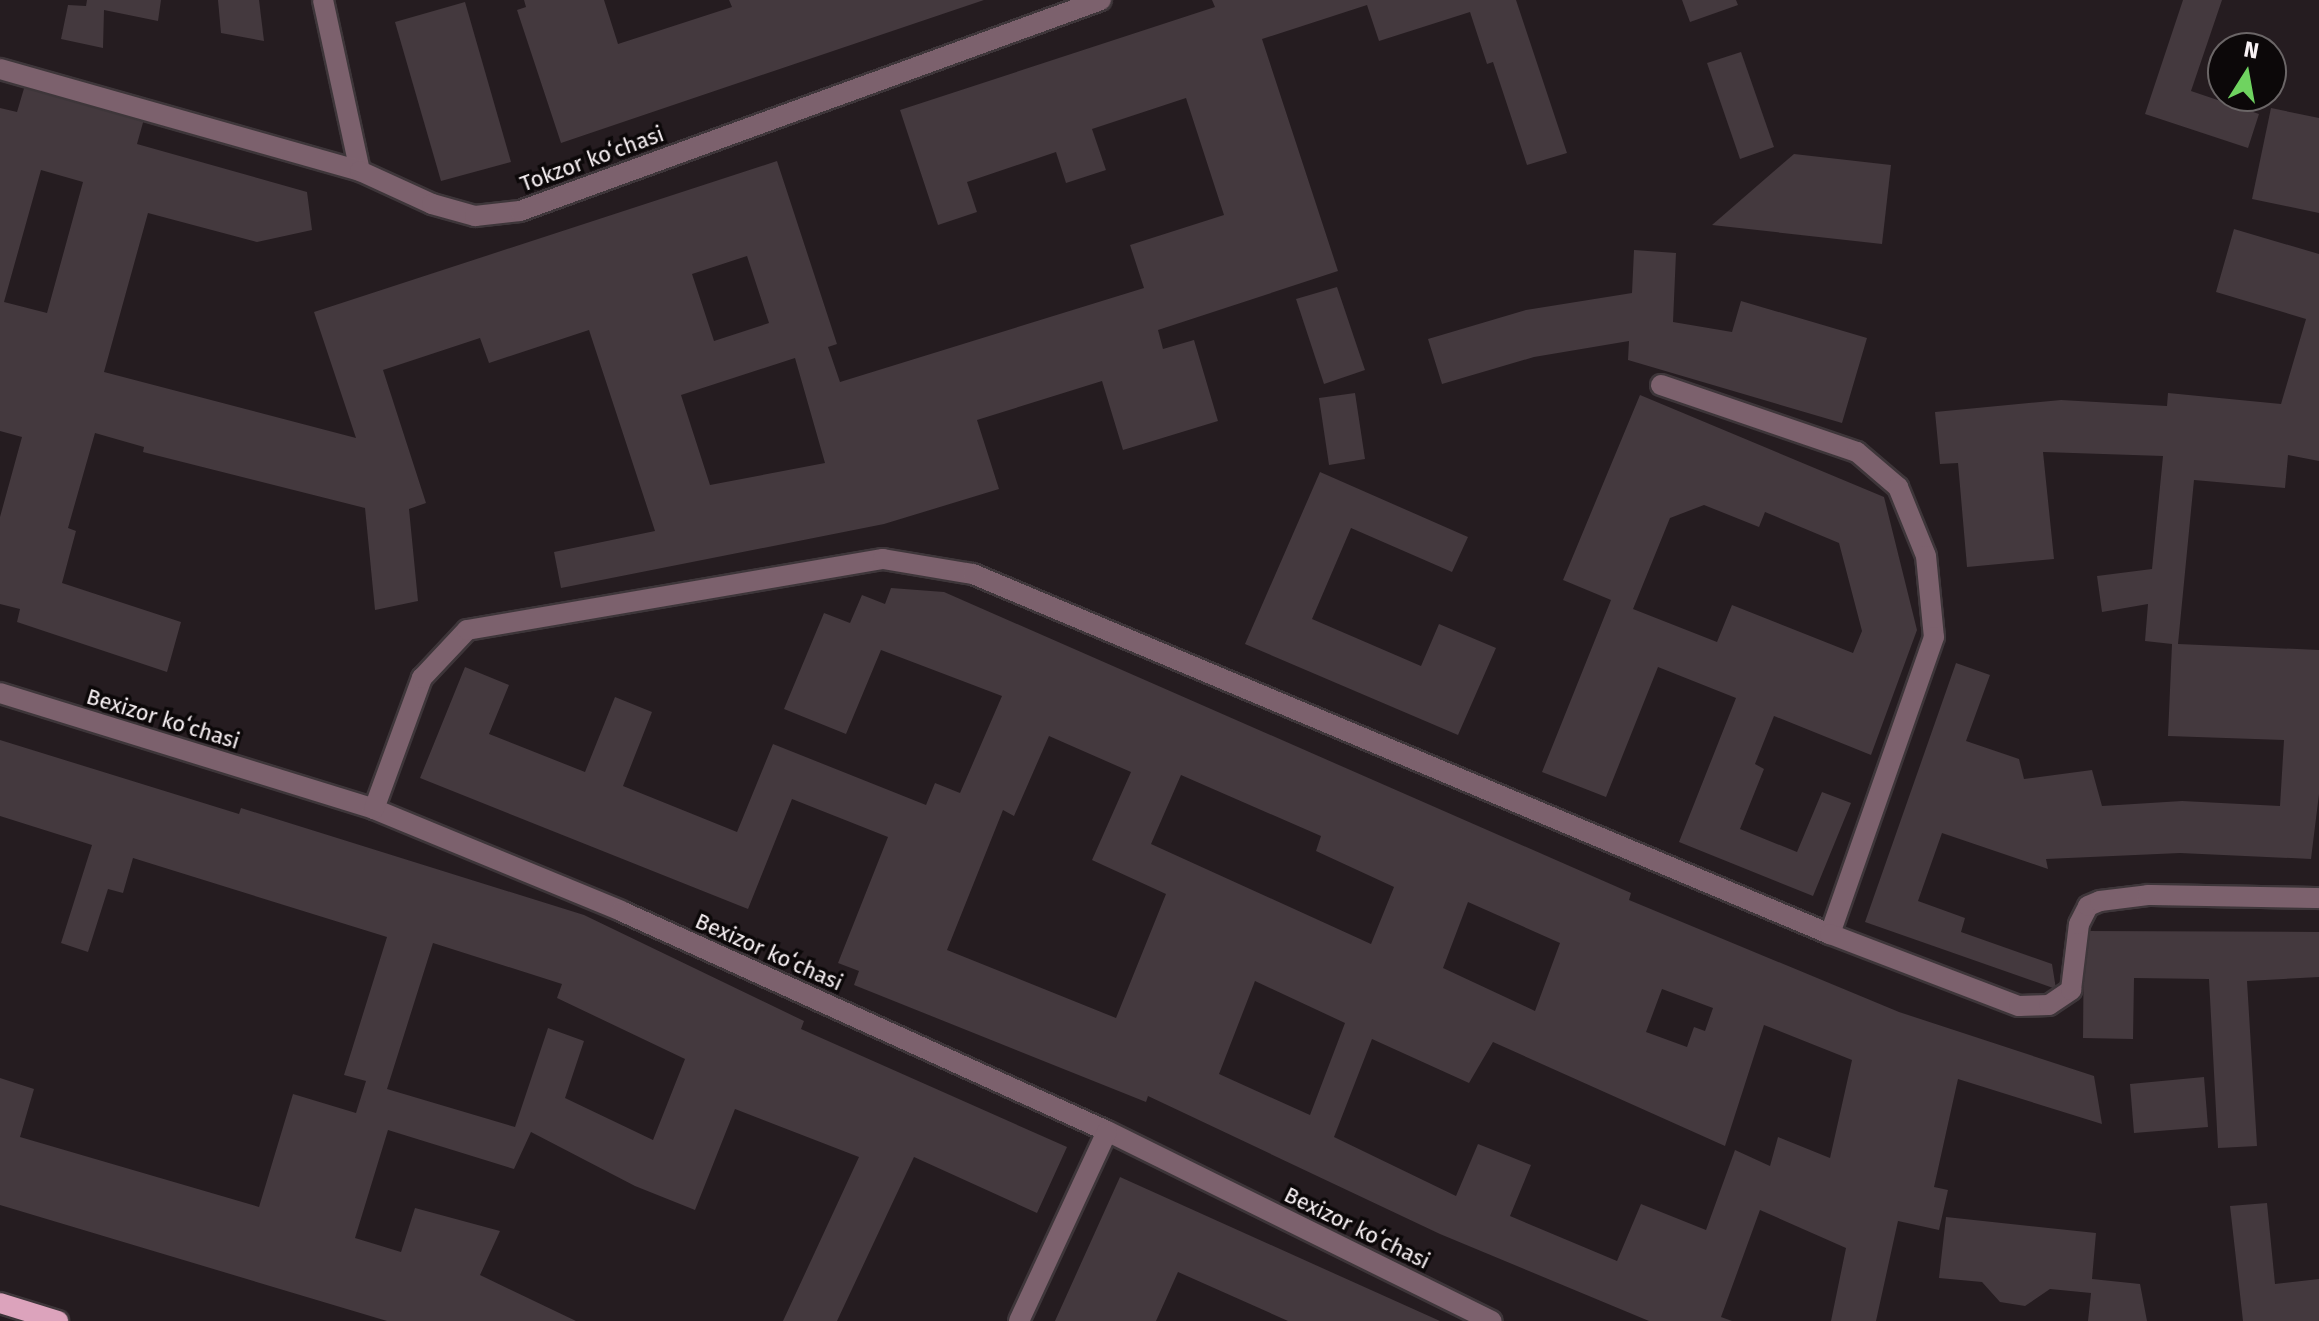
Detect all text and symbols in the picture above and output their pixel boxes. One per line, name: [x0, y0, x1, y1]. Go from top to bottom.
north arrow: [2207, 32, 2287, 112]
text: N: [2242, 35, 2261, 65]
street label: Tokzor koʻchasi: [517, 121, 667, 197]
street label: Bexizor koʻchasi: [83, 683, 243, 755]
street label: Bexizor koʻchasi: [691, 908, 847, 996]
street label: Bexizor koʻchasi: [1280, 1181, 1434, 1275]

